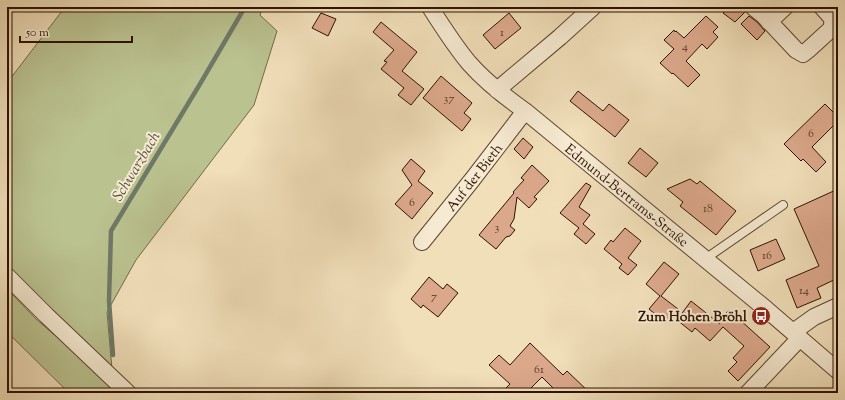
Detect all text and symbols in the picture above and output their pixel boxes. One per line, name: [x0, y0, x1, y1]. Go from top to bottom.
scale bar: [20, 18, 132, 44]
text: 50 m: [25, 24, 49, 42]
house number: 1: [500, 24, 504, 42]
house number: 4: [682, 38, 688, 56]
house number: 37: [444, 90, 454, 108]
house number: 6: [808, 125, 814, 143]
water label: Schwarzbach: [108, 128, 167, 205]
street label: Auf der Bieth: [443, 140, 509, 216]
street label: Edmund-Bertrams-Straße: [560, 140, 692, 253]
house number: 6: [409, 194, 415, 212]
house number: 18: [703, 200, 713, 218]
house number: 3: [495, 219, 500, 237]
house number: 16: [762, 247, 772, 265]
house number: 14: [799, 282, 809, 300]
house number: 7: [431, 288, 437, 306]
bus stop icon: Zum Hohen Bröhl: [750, 305, 772, 327]
place label: Zum Hohen Bröhl: [638, 308, 747, 328]
house number: 61: [534, 361, 544, 379]

